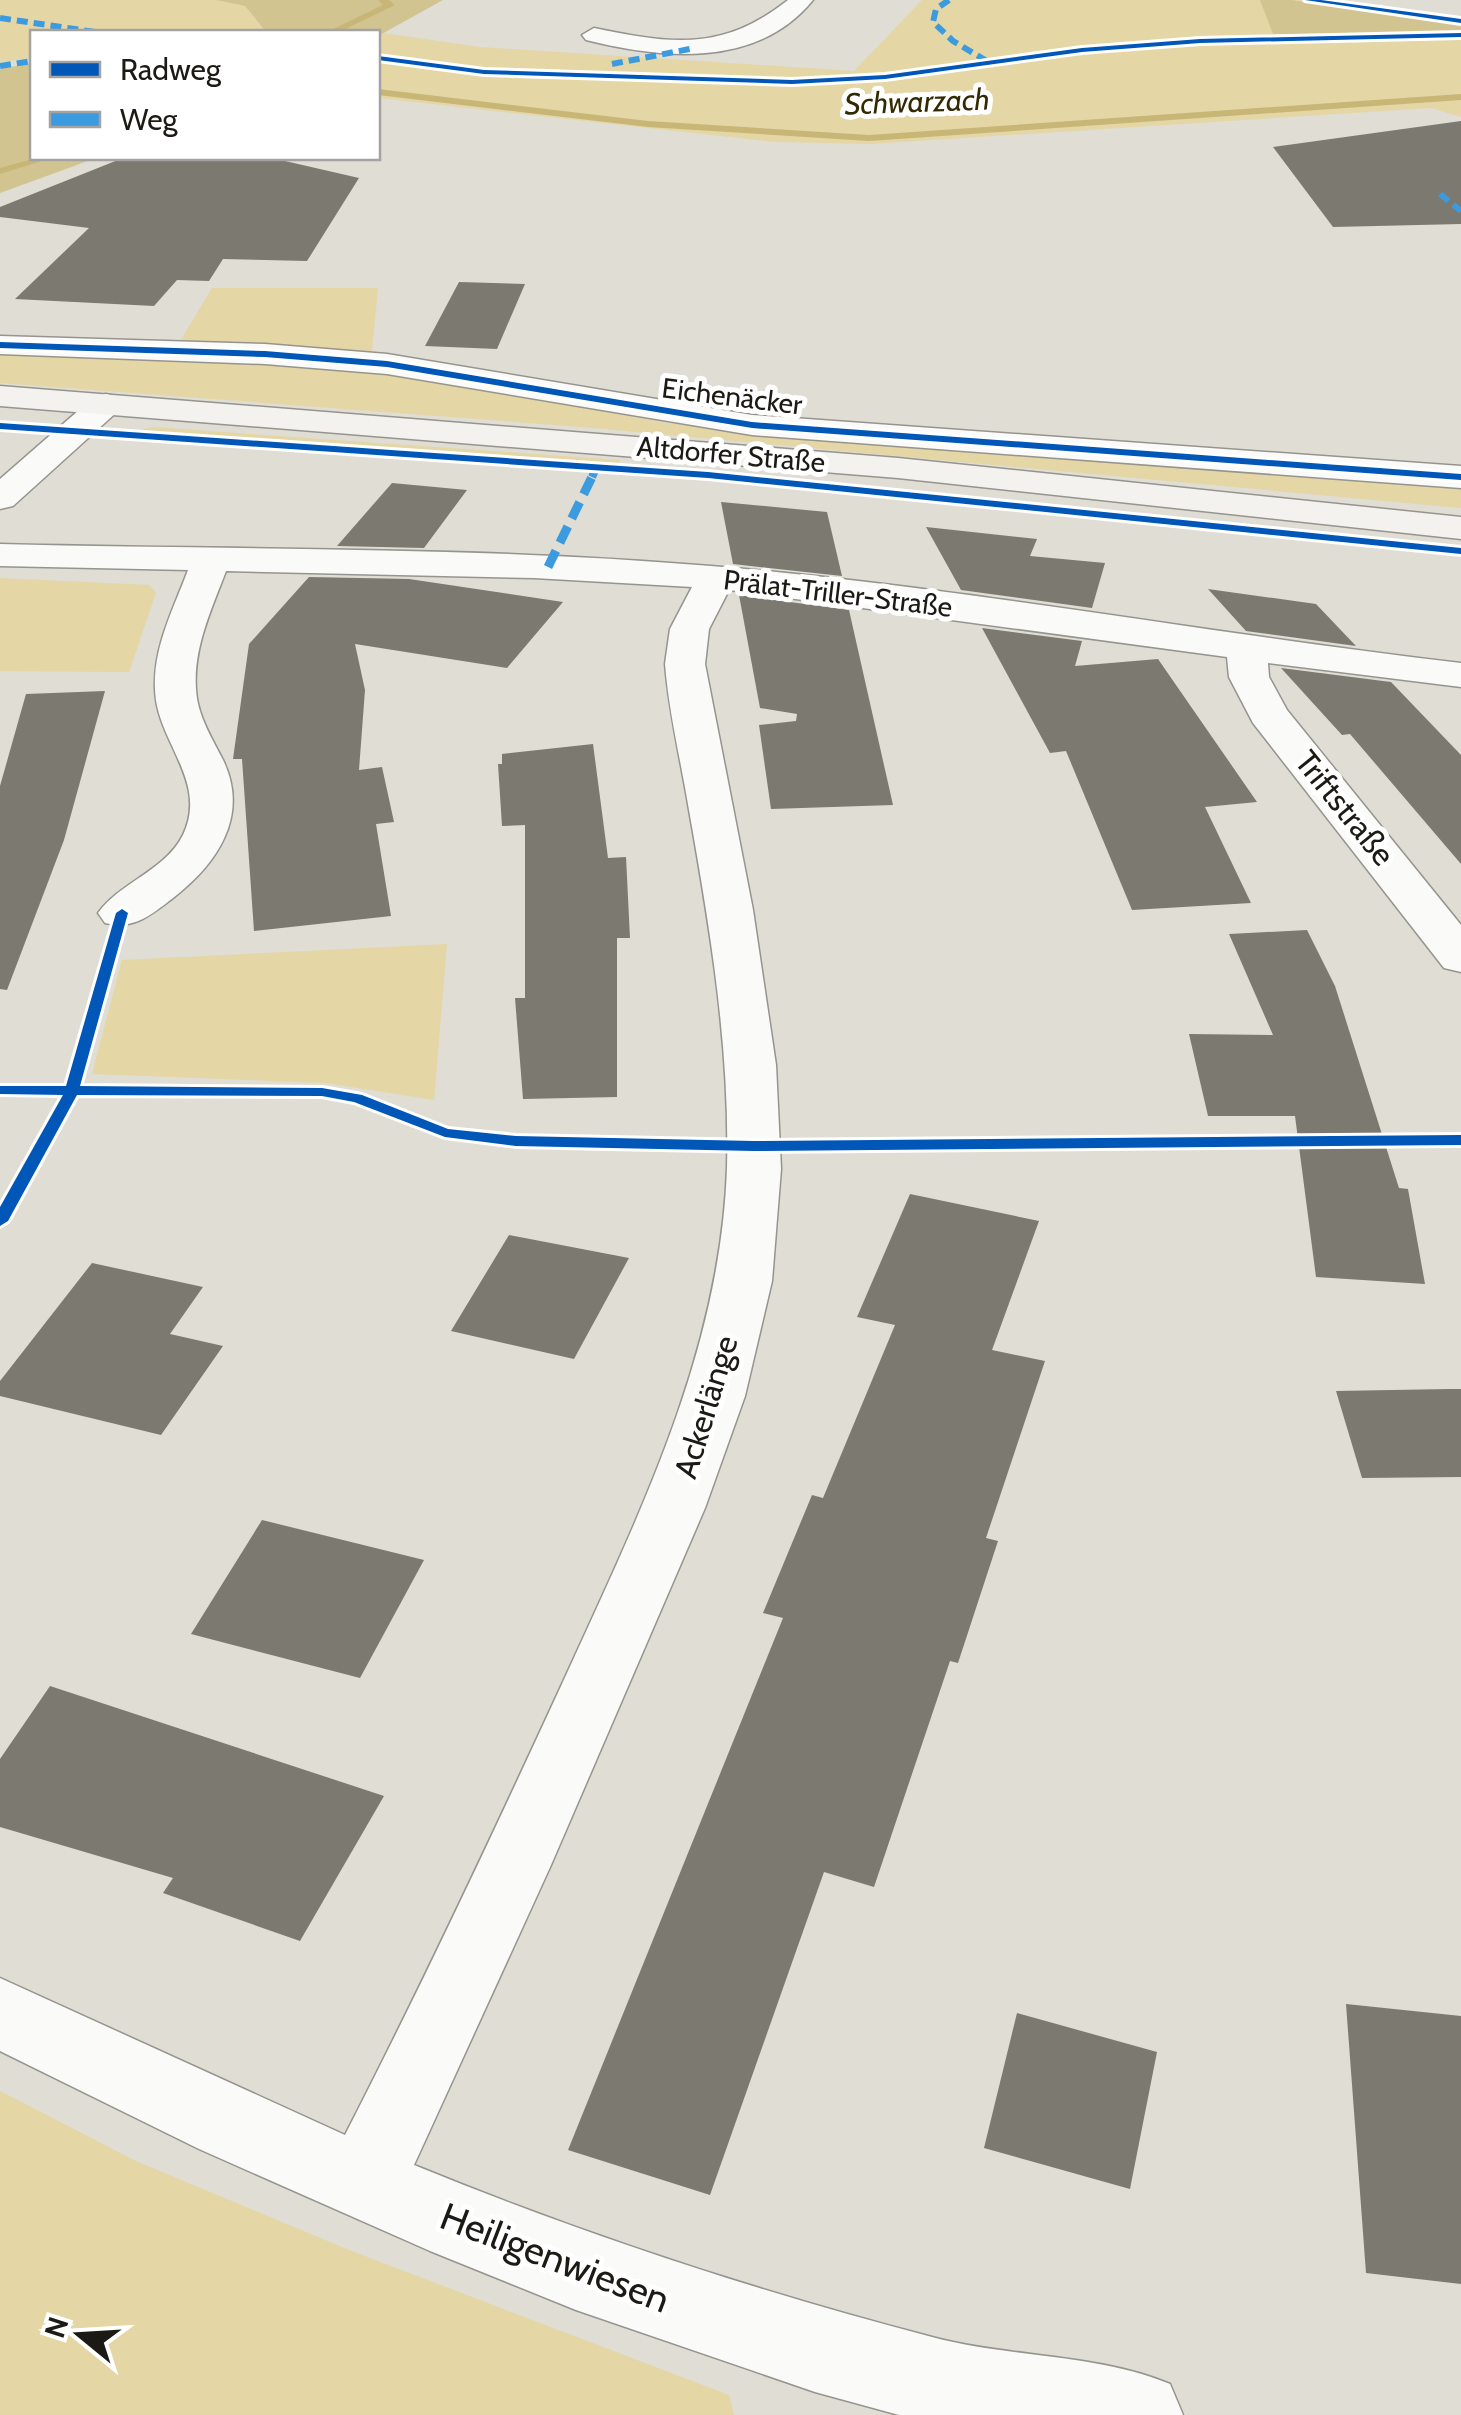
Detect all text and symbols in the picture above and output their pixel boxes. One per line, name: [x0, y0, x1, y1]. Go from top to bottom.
legend: [30, 30, 380, 160]
text: Radweg: [120, 51, 222, 88]
water label: Schwarzach: [844, 80, 990, 123]
text: Weg: [120, 101, 179, 138]
street label: Eichenäcker: [660, 371, 804, 421]
street label: Altdorfer Straße: [635, 429, 827, 479]
street label: Prälat-Triller-Straße: [722, 562, 954, 624]
street label: Triftstraße: [1287, 742, 1403, 873]
street label: Ackerlänge: [665, 1331, 746, 1483]
street label: Heiligenwiesen: [434, 2192, 676, 2323]
north arrow: [30, 2285, 130, 2385]
text: N: [37, 2313, 75, 2342]

